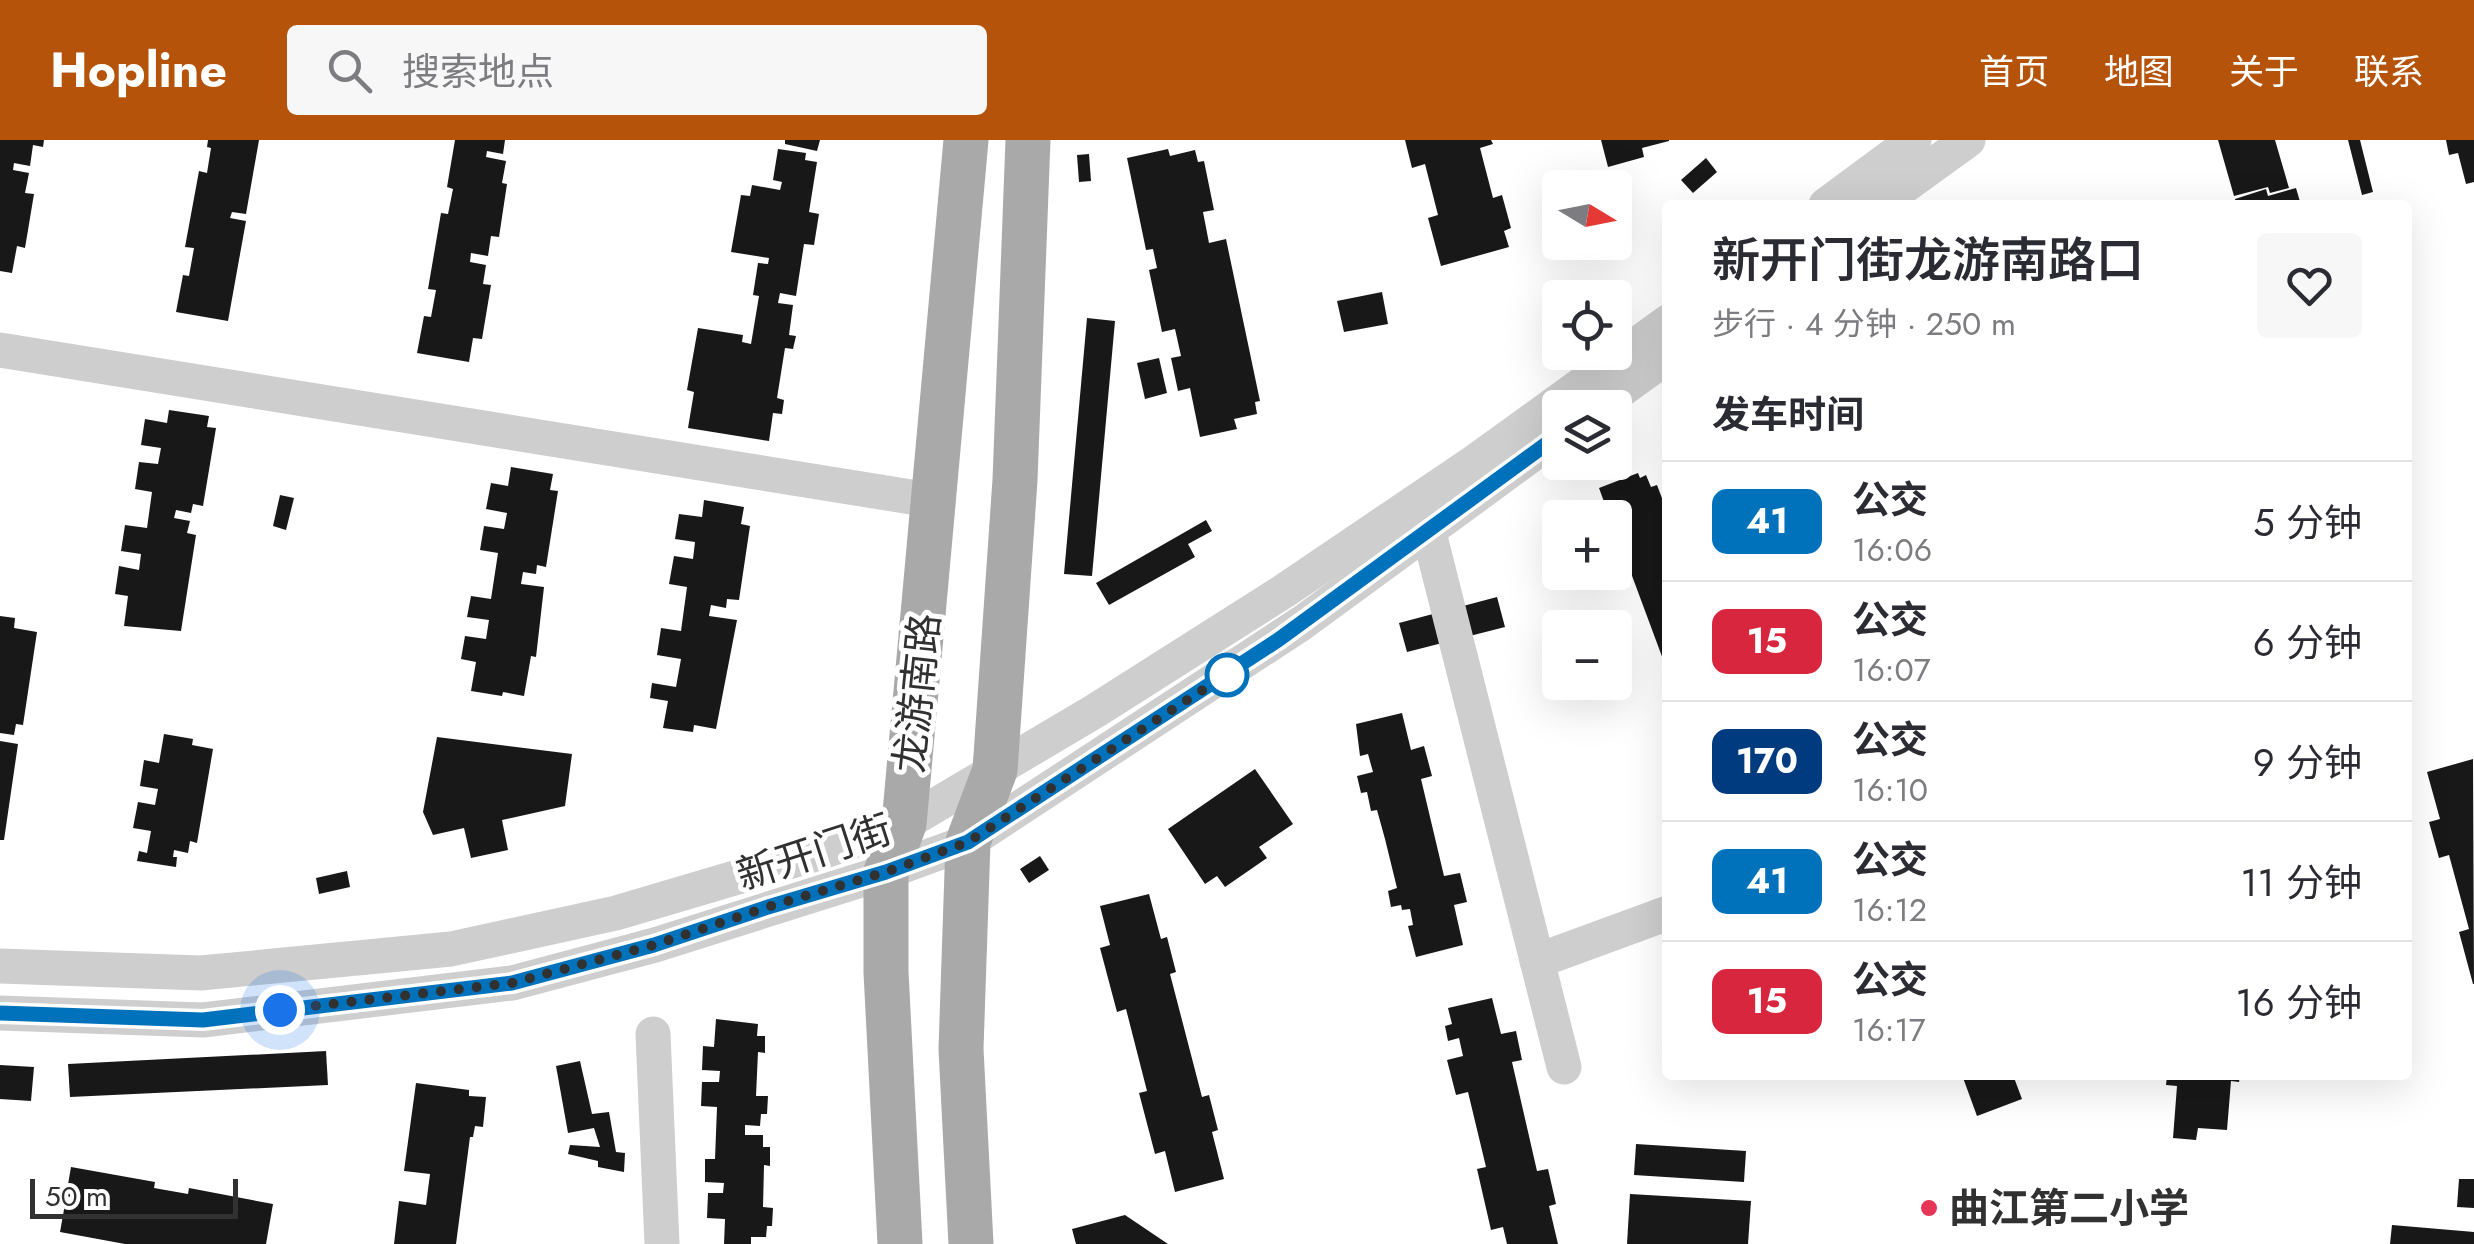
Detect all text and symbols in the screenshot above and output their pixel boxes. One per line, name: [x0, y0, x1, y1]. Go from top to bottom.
search box: [287, 25, 987, 115]
text: Hopline: [50, 36, 227, 105]
icon: search: [322, 43, 377, 98]
text: 搜索地点: [402, 44, 554, 99]
text: 首页: [1979, 47, 2049, 97]
text: 地图: [2104, 47, 2174, 97]
text: 关于: [2229, 47, 2299, 97]
text: 联系: [2354, 47, 2424, 97]
north arrow: [1542, 170, 1632, 260]
map controls: [1542, 170, 1632, 700]
text: 新开门街龙游南路口: [1712, 226, 2144, 295]
button: heart: [2257, 233, 2362, 338]
button: locate: [1542, 280, 1632, 370]
text: 步行 · 4 分钟 · 250 m: [1712, 301, 2016, 347]
text: 发车时间: [1712, 387, 1864, 442]
button: layers: [1542, 390, 1632, 480]
text: 公交: [1852, 472, 1928, 527]
text: 5 分钟: [2253, 495, 2362, 550]
text: 41: [1746, 496, 1788, 546]
button: +: [1542, 500, 1632, 590]
text: 16:06: [1852, 527, 1932, 573]
text: 公交: [1852, 592, 1928, 647]
street label: 龙游南路: [880, 610, 954, 776]
button: −: [1542, 610, 1632, 700]
text: 6 分钟: [2253, 615, 2362, 670]
text: 15: [1747, 616, 1787, 666]
text: 16:07: [1852, 647, 1930, 693]
unlabelled marker: [1206, 654, 1248, 696]
text: 公交: [1852, 712, 1928, 767]
text: 9 分钟: [2253, 735, 2362, 790]
text: 170: [1736, 736, 1798, 786]
text: 16:10: [1852, 767, 1928, 813]
street label: 新开门街: [729, 800, 899, 904]
text: 公交: [1852, 832, 1928, 887]
text: 11 分钟: [2240, 855, 2362, 910]
text: 41: [1746, 856, 1788, 906]
text: 16:12: [1852, 887, 1927, 933]
text: 公交: [1852, 952, 1928, 1007]
text: 16 分钟: [2236, 975, 2362, 1030]
text: 15: [1747, 976, 1787, 1026]
your location: [255, 985, 305, 1035]
text: 16:17: [1852, 1007, 1926, 1053]
scale bar: [30, 1174, 238, 1218]
text: 50 m: [45, 1176, 108, 1217]
place label: 曲江第二小学: [1949, 1179, 2189, 1237]
marker: 曲江第二小学: [1918, 1197, 1940, 1219]

